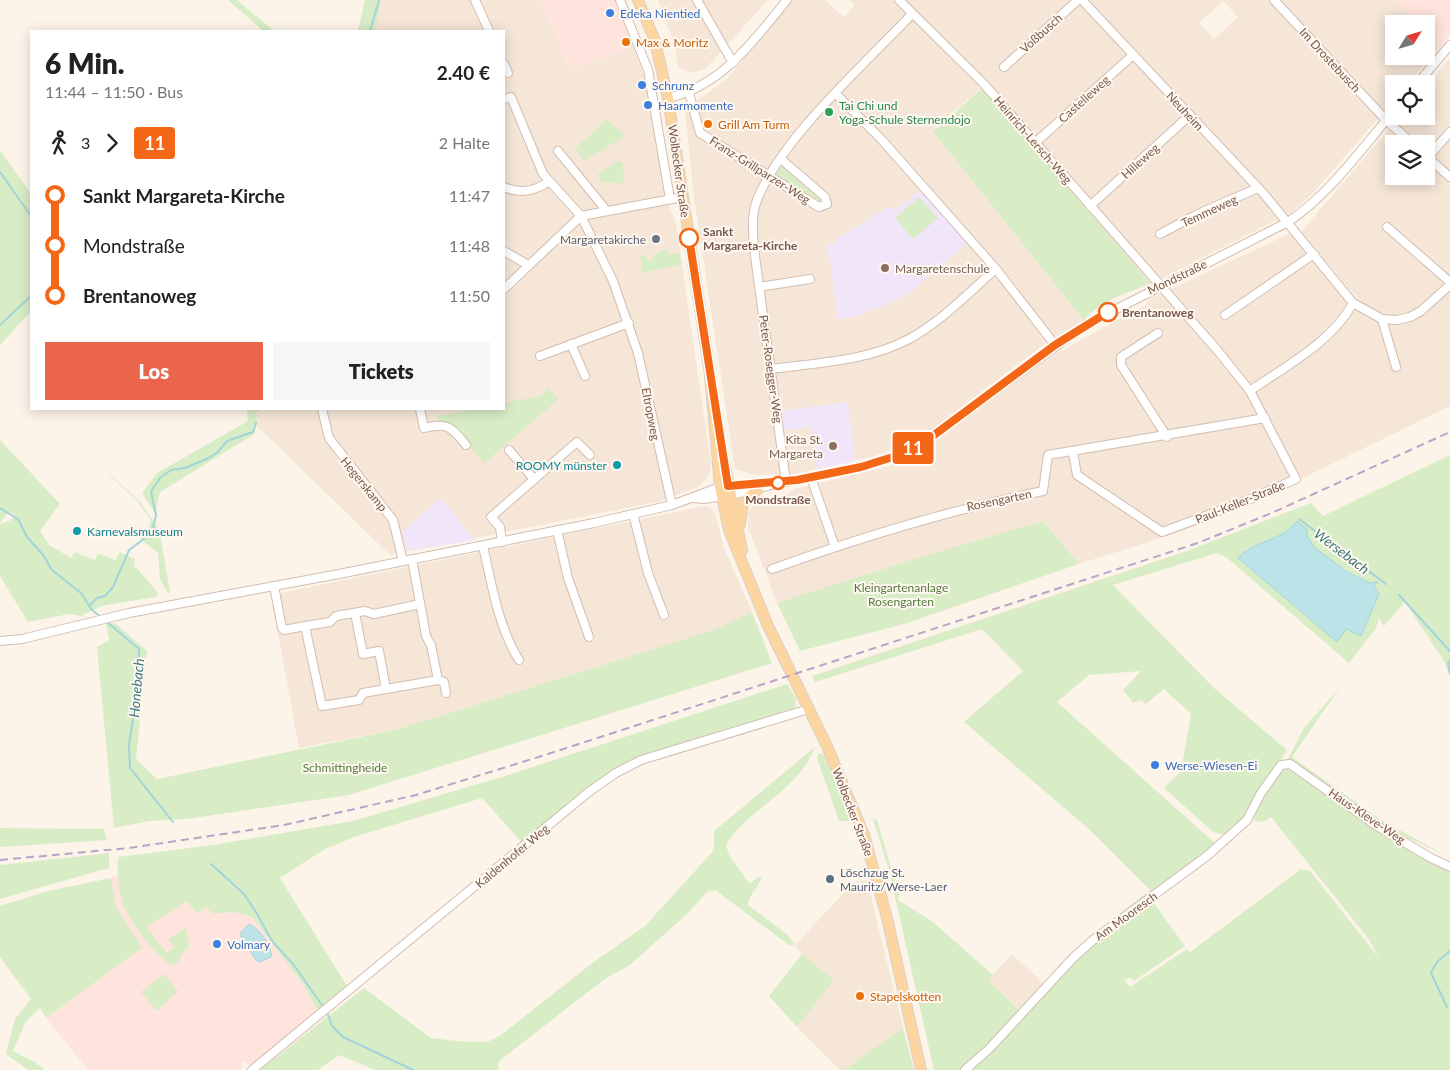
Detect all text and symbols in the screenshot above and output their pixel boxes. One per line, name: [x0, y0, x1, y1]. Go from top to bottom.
place label: Edeka Nientied: [620, 6, 700, 21]
marker: Edeka Nientied: [604, 7, 616, 19]
street label: Voßbusch: [1017, 10, 1065, 56]
north arrow: [1385, 15, 1435, 65]
map controls: [1385, 15, 1435, 185]
street label: Im Drostebusch: [1296, 25, 1364, 95]
place label: Max & Moritz: [636, 35, 709, 50]
marker: Max & Moritz: [620, 36, 632, 48]
text: 6 Min.: [45, 46, 125, 80]
text: 2.40 €: [437, 61, 490, 84]
street label: Castelleweg: [1055, 72, 1113, 126]
button: locate: [1385, 75, 1435, 125]
place label: Schrunz: [652, 78, 695, 93]
marker: Schrunz: [636, 79, 648, 91]
text: 11:44 – 11:50 · Bus: [45, 82, 183, 101]
street label: Neuheim: [1163, 88, 1207, 134]
street label: Heinrich-Lersch-Weg: [991, 93, 1075, 187]
place label: Haarmomente: [658, 98, 733, 113]
place label: Tai Chi und Yoga-Schule Sternendojo: [839, 98, 971, 127]
marker: Haarmomente: [642, 99, 654, 111]
marker: Tai Chi und Yoga-Schule Sternendojo: [823, 106, 835, 118]
place label: Grill Am Turm: [718, 117, 790, 132]
marker: Grill Am Turm: [702, 118, 714, 130]
street label: Wolbecker Straße: [665, 124, 693, 218]
icon: walk: [45, 129, 73, 157]
icon: forward: [98, 129, 126, 157]
text: 11: [144, 132, 165, 154]
text: 3: [81, 133, 90, 152]
text: 2 Halte: [439, 133, 490, 152]
street label: Franz-Grillparzer-Weg: [707, 133, 813, 207]
button: layers: [1385, 135, 1435, 185]
street label: Hilleweg: [1118, 140, 1162, 182]
text: Sankt Margareta-Kirche: [83, 184, 285, 207]
text: 11:47: [449, 186, 490, 205]
street label: Temmeweg: [1179, 192, 1239, 230]
place label: Sankt Margareta-Kirche: [703, 224, 798, 253]
marker: Sankt Margareta-Kirche: [679, 228, 699, 248]
place label: Margaretakirche: [560, 232, 646, 247]
marker: Margaretakirche: [650, 233, 662, 245]
text: Mondstraße: [83, 234, 185, 257]
text: 11:48: [449, 236, 490, 255]
street label: Mondstraße: [1145, 256, 1209, 298]
place label: Margaretenschule: [895, 261, 990, 276]
marker: Margaretenschule: [879, 262, 891, 274]
text: Brentanoweg: [83, 284, 196, 307]
text: 11:50: [449, 286, 490, 305]
marker: Brentanoweg: [1098, 302, 1118, 322]
place label: Brentanoweg: [1122, 305, 1194, 320]
street label: Peter-Rosegger-Weg: [756, 314, 786, 424]
button: Los: [45, 342, 263, 400]
button: Tickets: [273, 342, 490, 400]
street label: Eltropweg: [639, 386, 663, 442]
place label: Kita St. Margareta: [769, 432, 823, 461]
line badge: 11: [890, 432, 936, 464]
text: 11: [903, 437, 923, 459]
marker: Kita St. Margareta: [827, 440, 839, 452]
street label: Hegerskamp: [337, 454, 391, 515]
place label: ROOMY münster: [516, 458, 608, 473]
marker: ROOMY münster: [611, 459, 623, 471]
marker: Mondstraße: [771, 476, 785, 490]
street label: Paul-Keller-Straße: [1193, 477, 1287, 527]
street label: Rosengarten: [965, 486, 1033, 514]
place label: Mondstraße: [745, 492, 811, 507]
place label: Karnevalsmuseum: [87, 524, 183, 539]
marker: Karnevalsmuseum: [71, 525, 83, 537]
water label: Wersebach: [1311, 525, 1373, 577]
park label: Kleingartenanlage Rosengarten: [854, 580, 948, 609]
water label: Honebach: [125, 658, 147, 718]
place label: Werse-Wiesen-Ei: [1165, 758, 1257, 773]
marker: Werse-Wiesen-Ei: [1149, 759, 1161, 771]
park label: Schmittingheide: [303, 760, 387, 775]
street label: Wolbecker Straße: [829, 766, 877, 858]
street label: Haus-Kleve-Weg: [1326, 785, 1408, 847]
street label: Kaldenhofer Weg: [472, 821, 552, 891]
place label: Löschzug St. Mauritz/Werse-Laer: [840, 865, 948, 894]
marker: Löschzug St. Mauritz/Werse-Laer: [824, 873, 836, 885]
street label: Am Mooresch: [1092, 888, 1160, 944]
place label: Volmary: [227, 937, 271, 952]
marker: Volmary: [211, 938, 223, 950]
place label: Stapelskotten: [870, 989, 941, 1004]
marker: Stapelskotten: [854, 990, 866, 1002]

